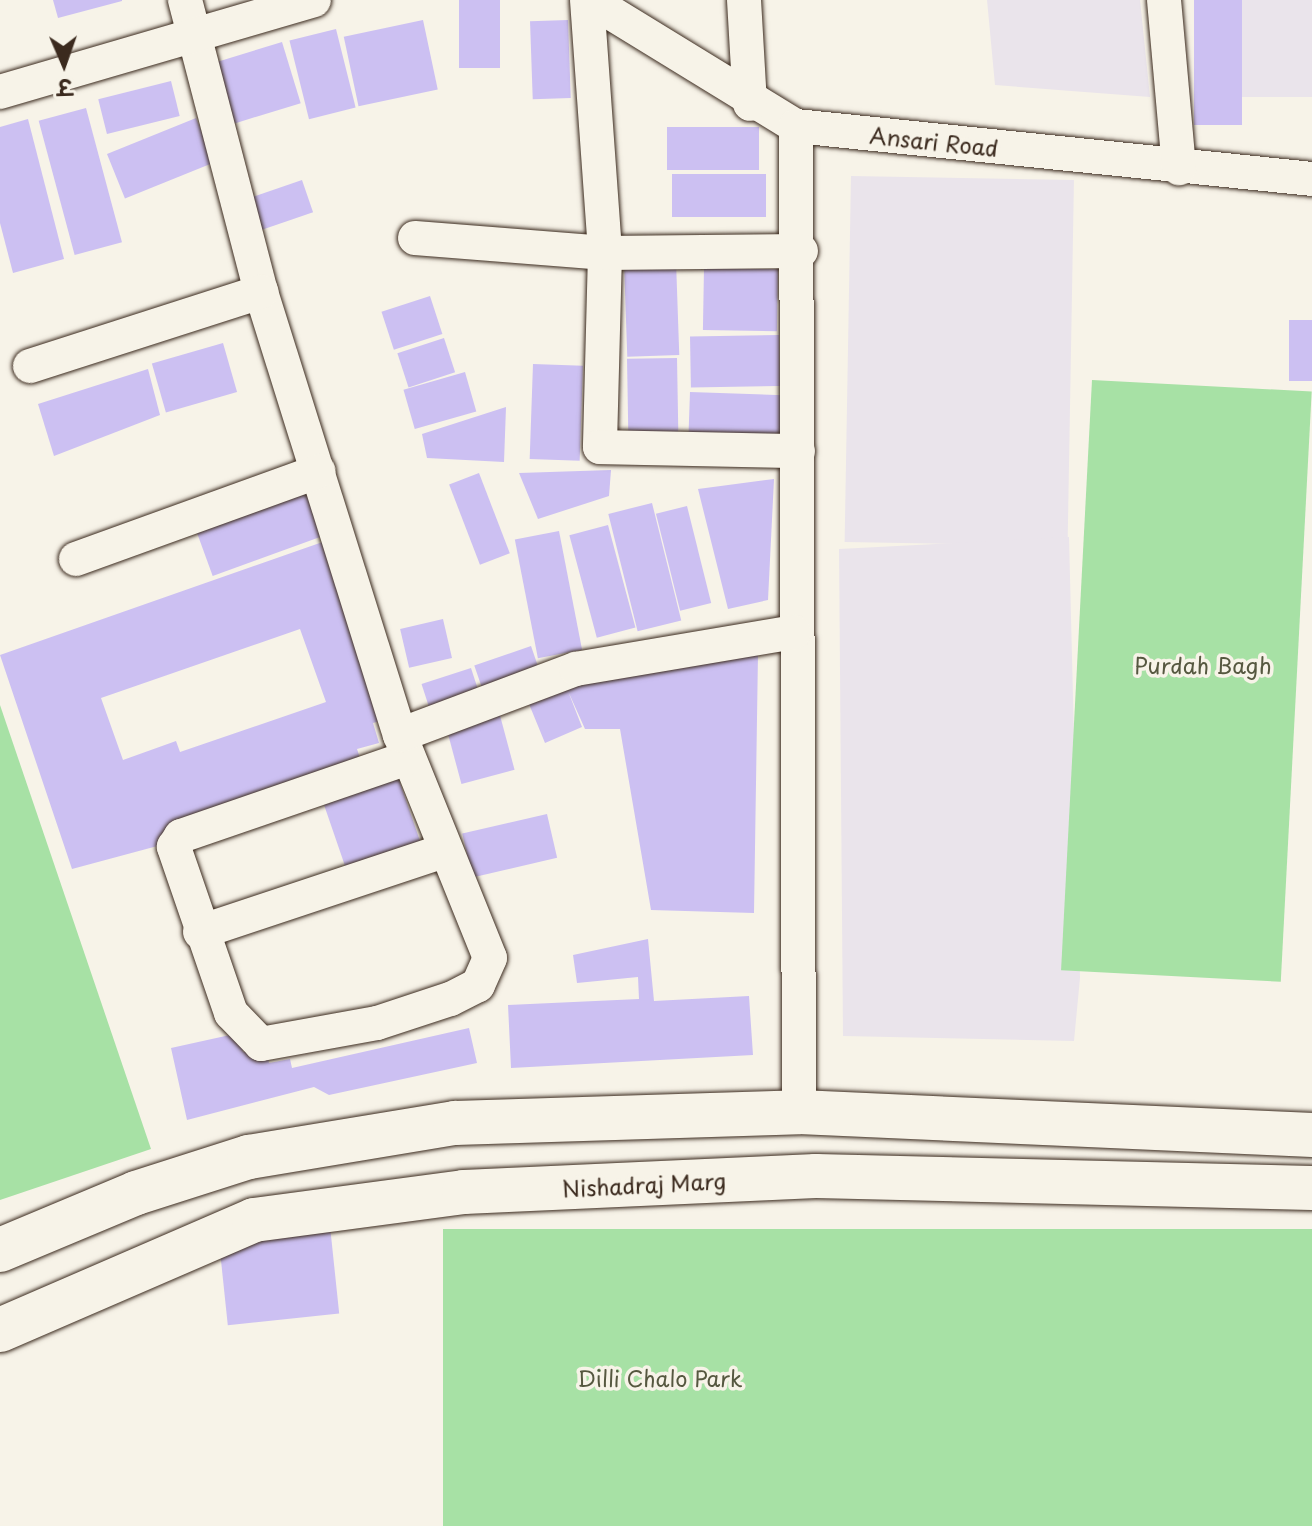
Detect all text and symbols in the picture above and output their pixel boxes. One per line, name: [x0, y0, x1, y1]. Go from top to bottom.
north arrow: [24, 24, 104, 104]
text: उ: [57, 72, 73, 105]
street label: Ansari Road: [867, 121, 1001, 161]
park label: Purdah Bagh: [1134, 652, 1272, 678]
street label: Nishadraj Marg: [561, 1166, 727, 1202]
park label: Dilli Chalo Park: [576, 1365, 744, 1391]

